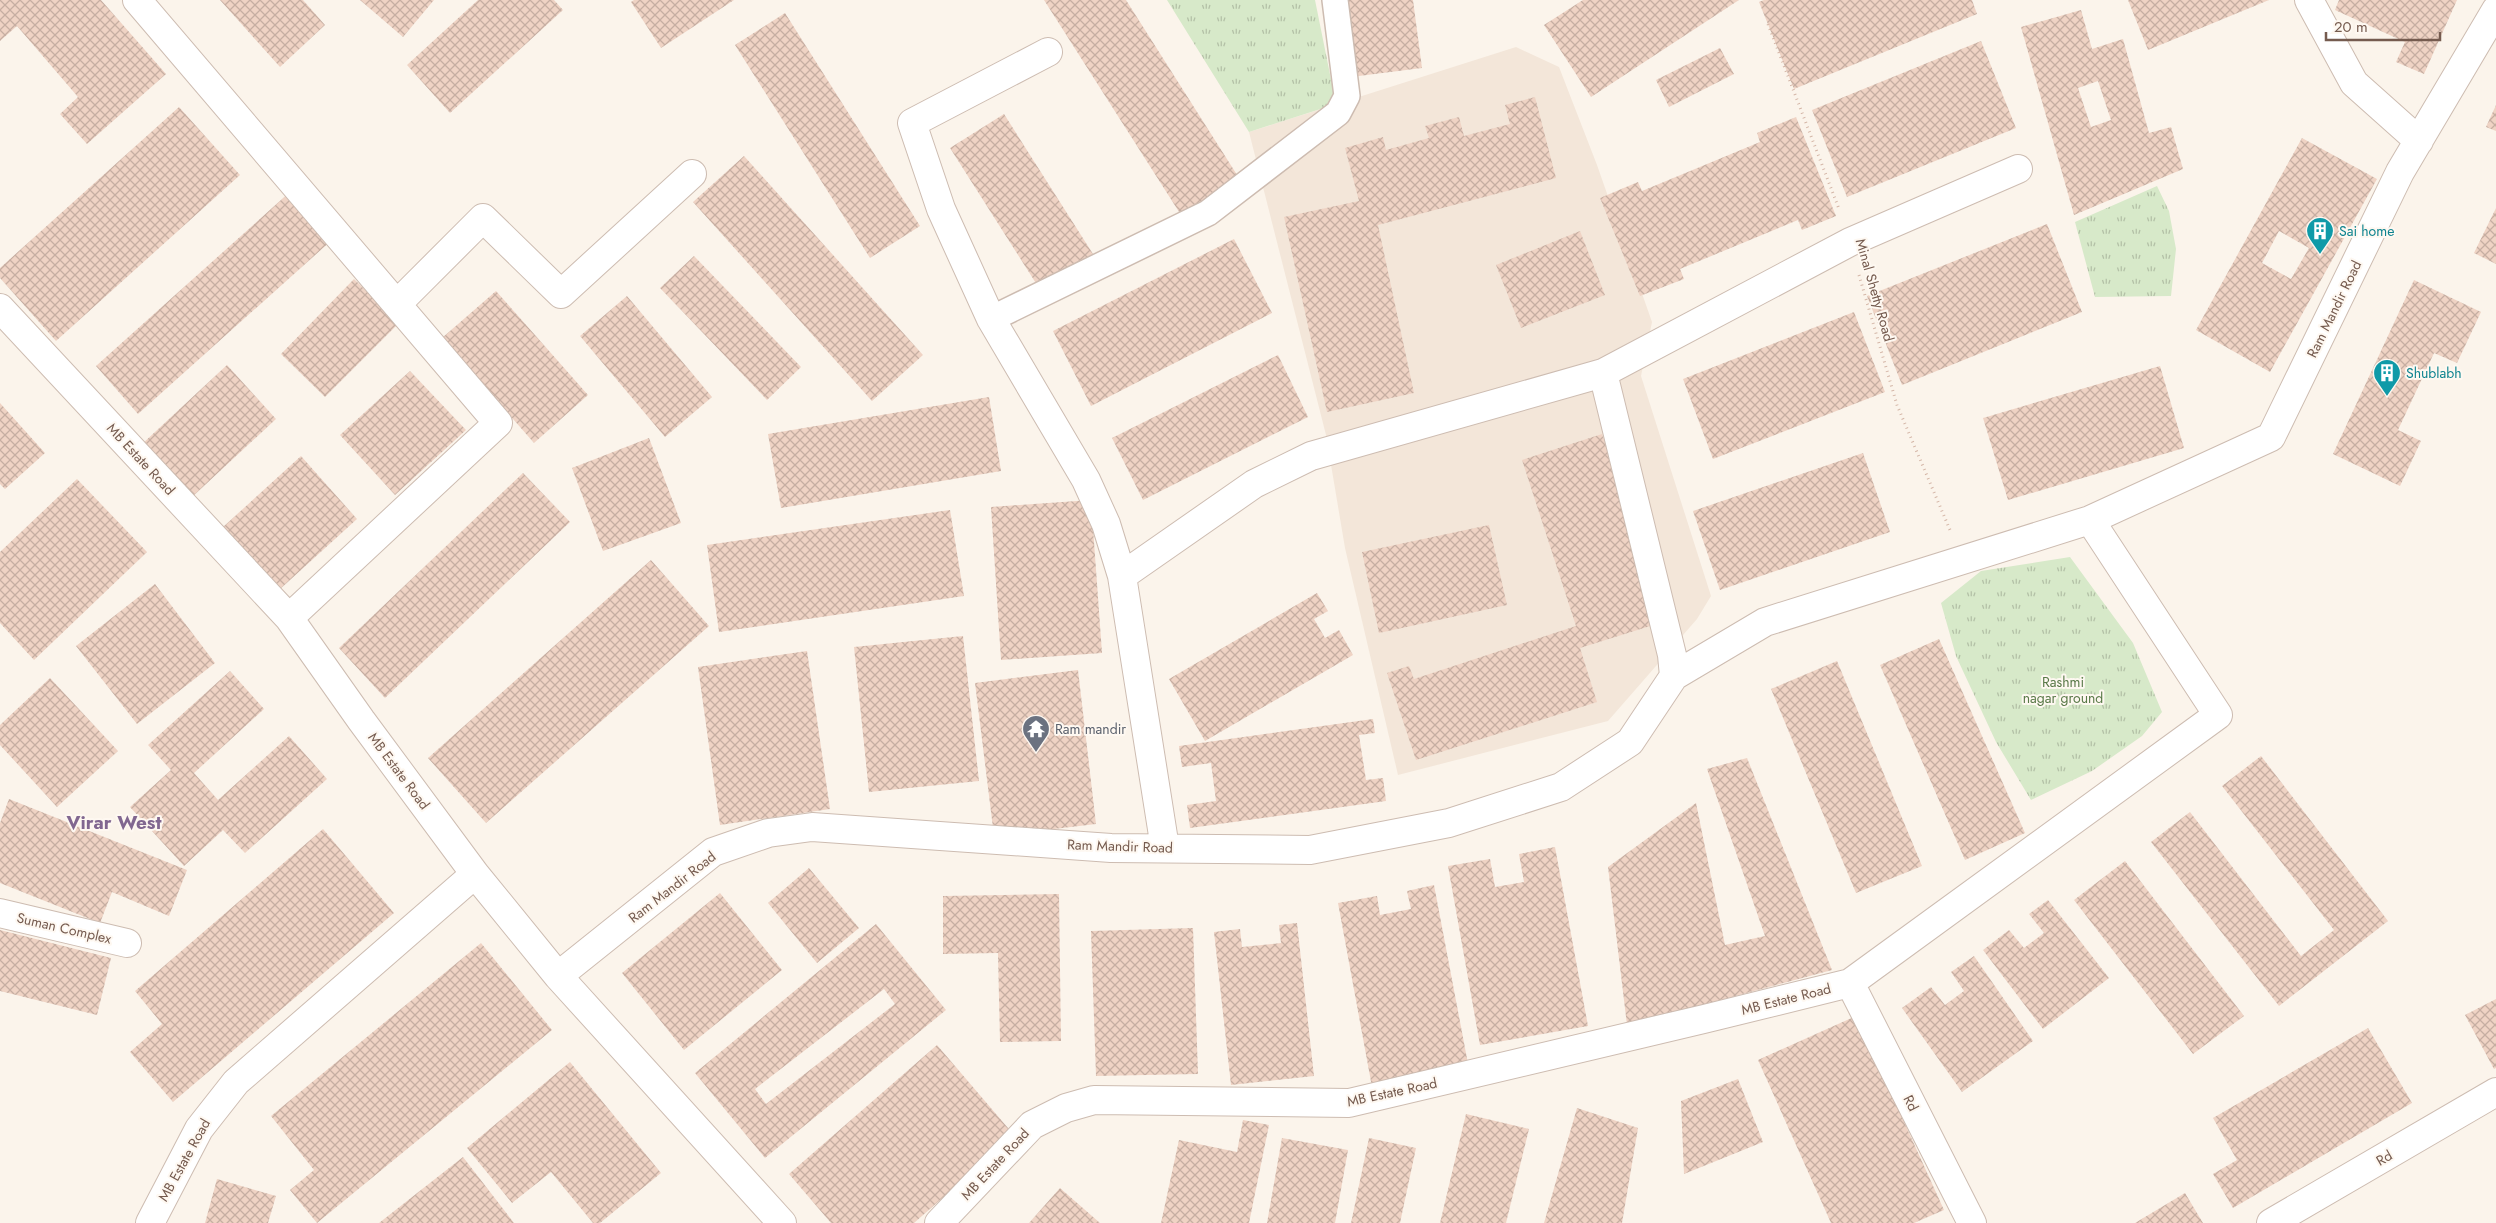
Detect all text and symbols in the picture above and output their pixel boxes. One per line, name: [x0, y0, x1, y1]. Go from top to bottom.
scale bar: [2326, 10, 2440, 42]
text: 20 m: [2334, 16, 2368, 38]
building icon: Sai home: [2305, 216, 2335, 255]
place label: Sai home: [2339, 221, 2394, 241]
street label: Minal Shetty Road: [1851, 236, 1899, 344]
street label: Ram Mandir Road: [2302, 257, 2366, 361]
building icon: Shublabh: [2372, 358, 2402, 397]
place label: Shublabh: [2406, 363, 2462, 383]
street label: MB Estate Road: [102, 419, 180, 499]
park label: Rashmi nagar ground: [2023, 672, 2103, 708]
temple icon: Ram mandir: [1021, 714, 1051, 753]
place label: Ram mandir: [1055, 719, 1126, 739]
street label: MB Estate Road: [363, 728, 435, 814]
district label: Virar West: [65, 809, 162, 836]
street label: Ram Mandir Road: [1067, 834, 1173, 858]
street label: Ram Mandir Road: [624, 847, 720, 927]
street label: Suman Complex: [15, 907, 113, 949]
street label: MB Estate Road: [1739, 978, 1833, 1020]
street label: MB Estate Road: [1345, 1073, 1439, 1111]
street label: Rd: [1898, 1091, 1924, 1115]
street label: MB Estate Road: [153, 1115, 215, 1205]
street label: MB Estate Road: [956, 1124, 1034, 1204]
street label: Rd: [2372, 1145, 2396, 1171]

